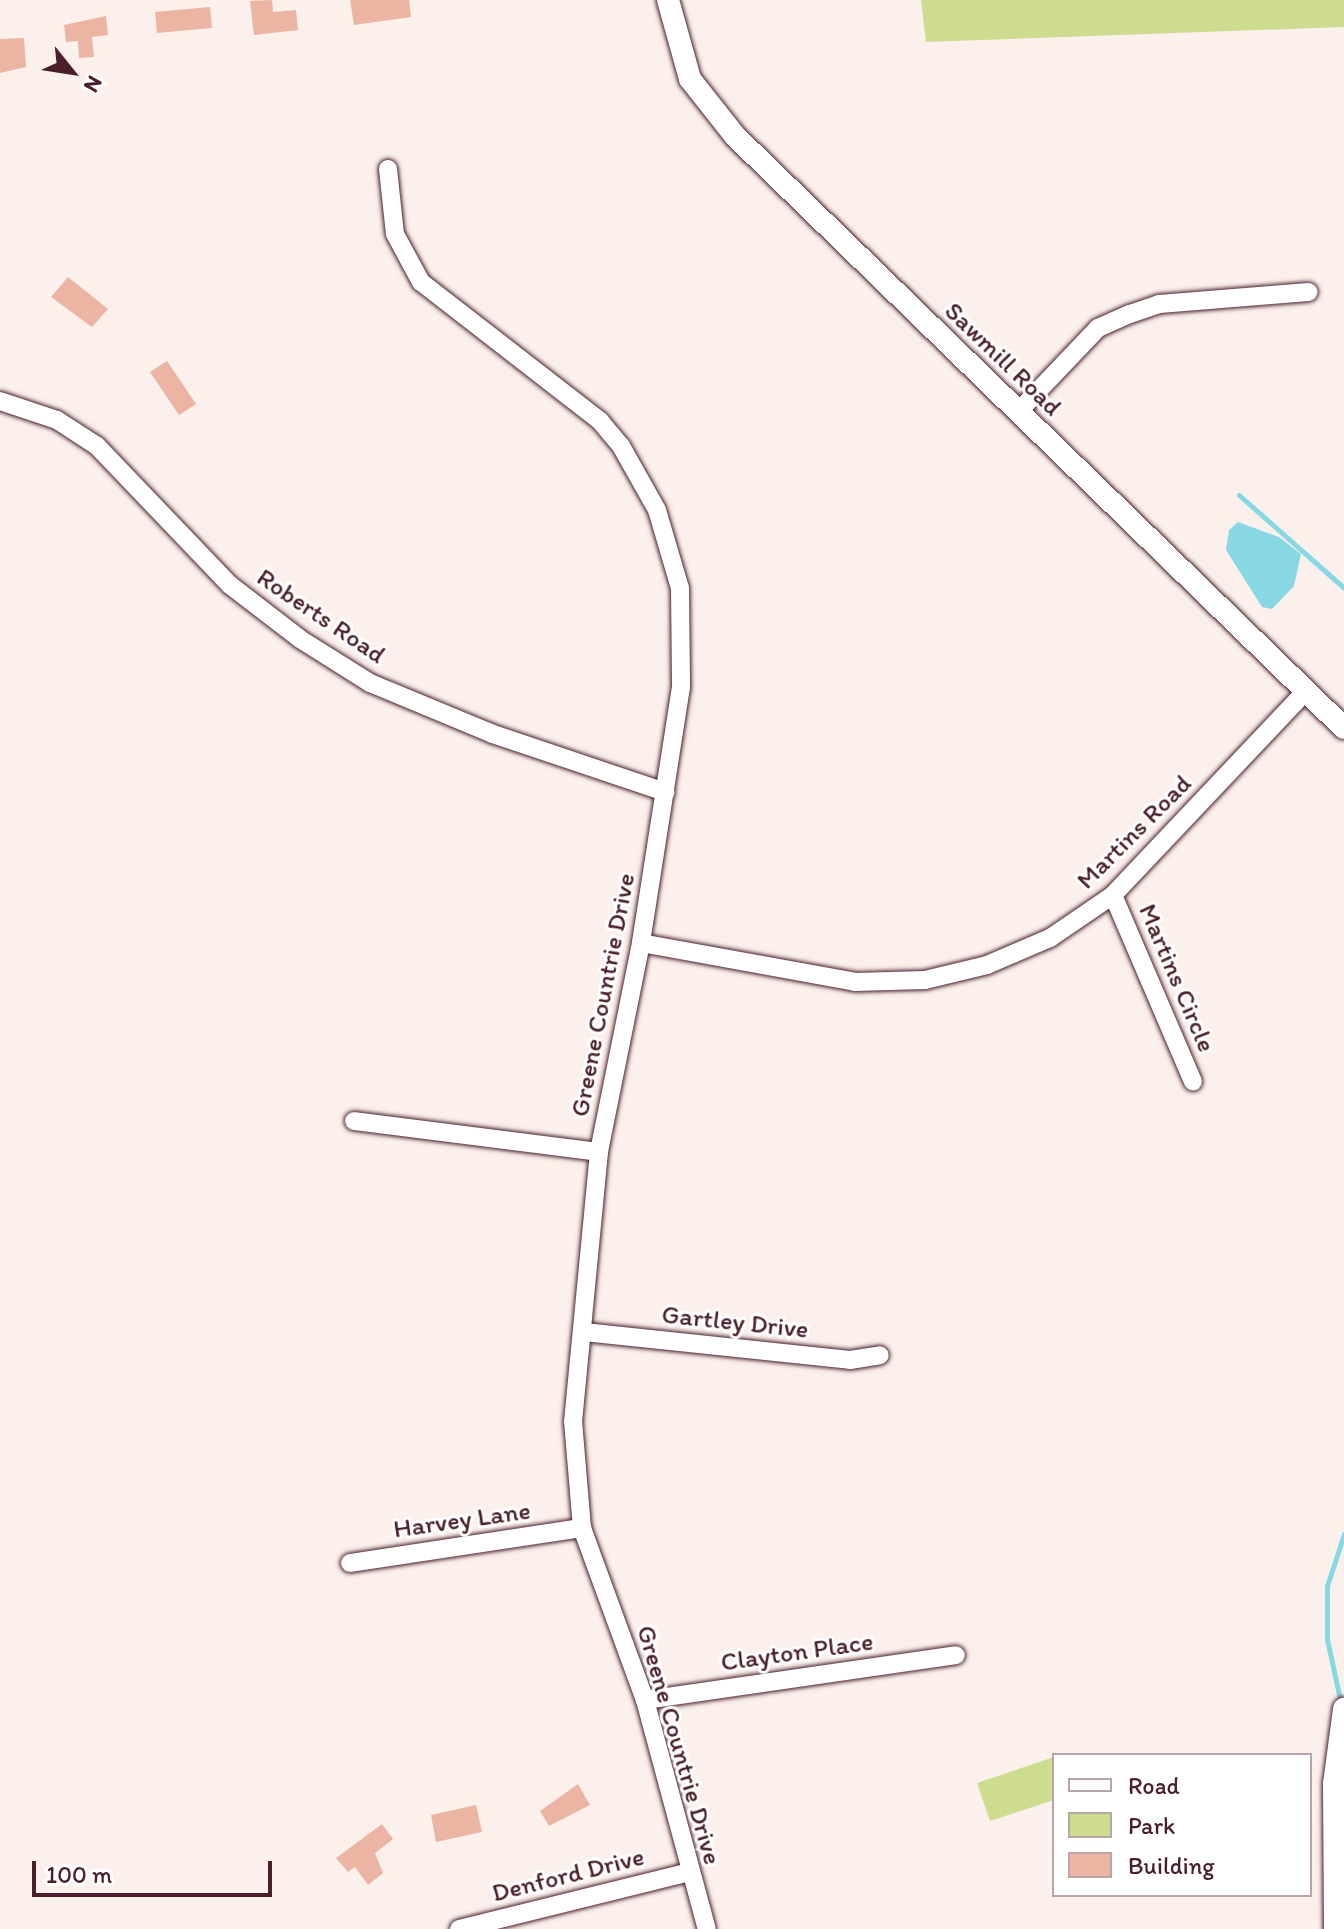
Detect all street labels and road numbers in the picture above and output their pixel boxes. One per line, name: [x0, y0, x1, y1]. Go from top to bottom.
street label: Sawmill Road: [938, 296, 1068, 422]
street label: Roberts Road: [251, 562, 391, 670]
street label: Martins Road: [1070, 768, 1198, 896]
street label: Greene Countrie Drive: [564, 870, 642, 1120]
street label: Martins Circle: [1132, 899, 1222, 1057]
street label: Gartley Drive: [660, 1299, 810, 1345]
street label: Harvey Lane: [391, 1495, 533, 1545]
street label: Greene Countrie Drive: [630, 1622, 728, 1868]
street label: Clayton Place: [719, 1626, 875, 1678]
street label: Denford Drive: [488, 1841, 648, 1909]

